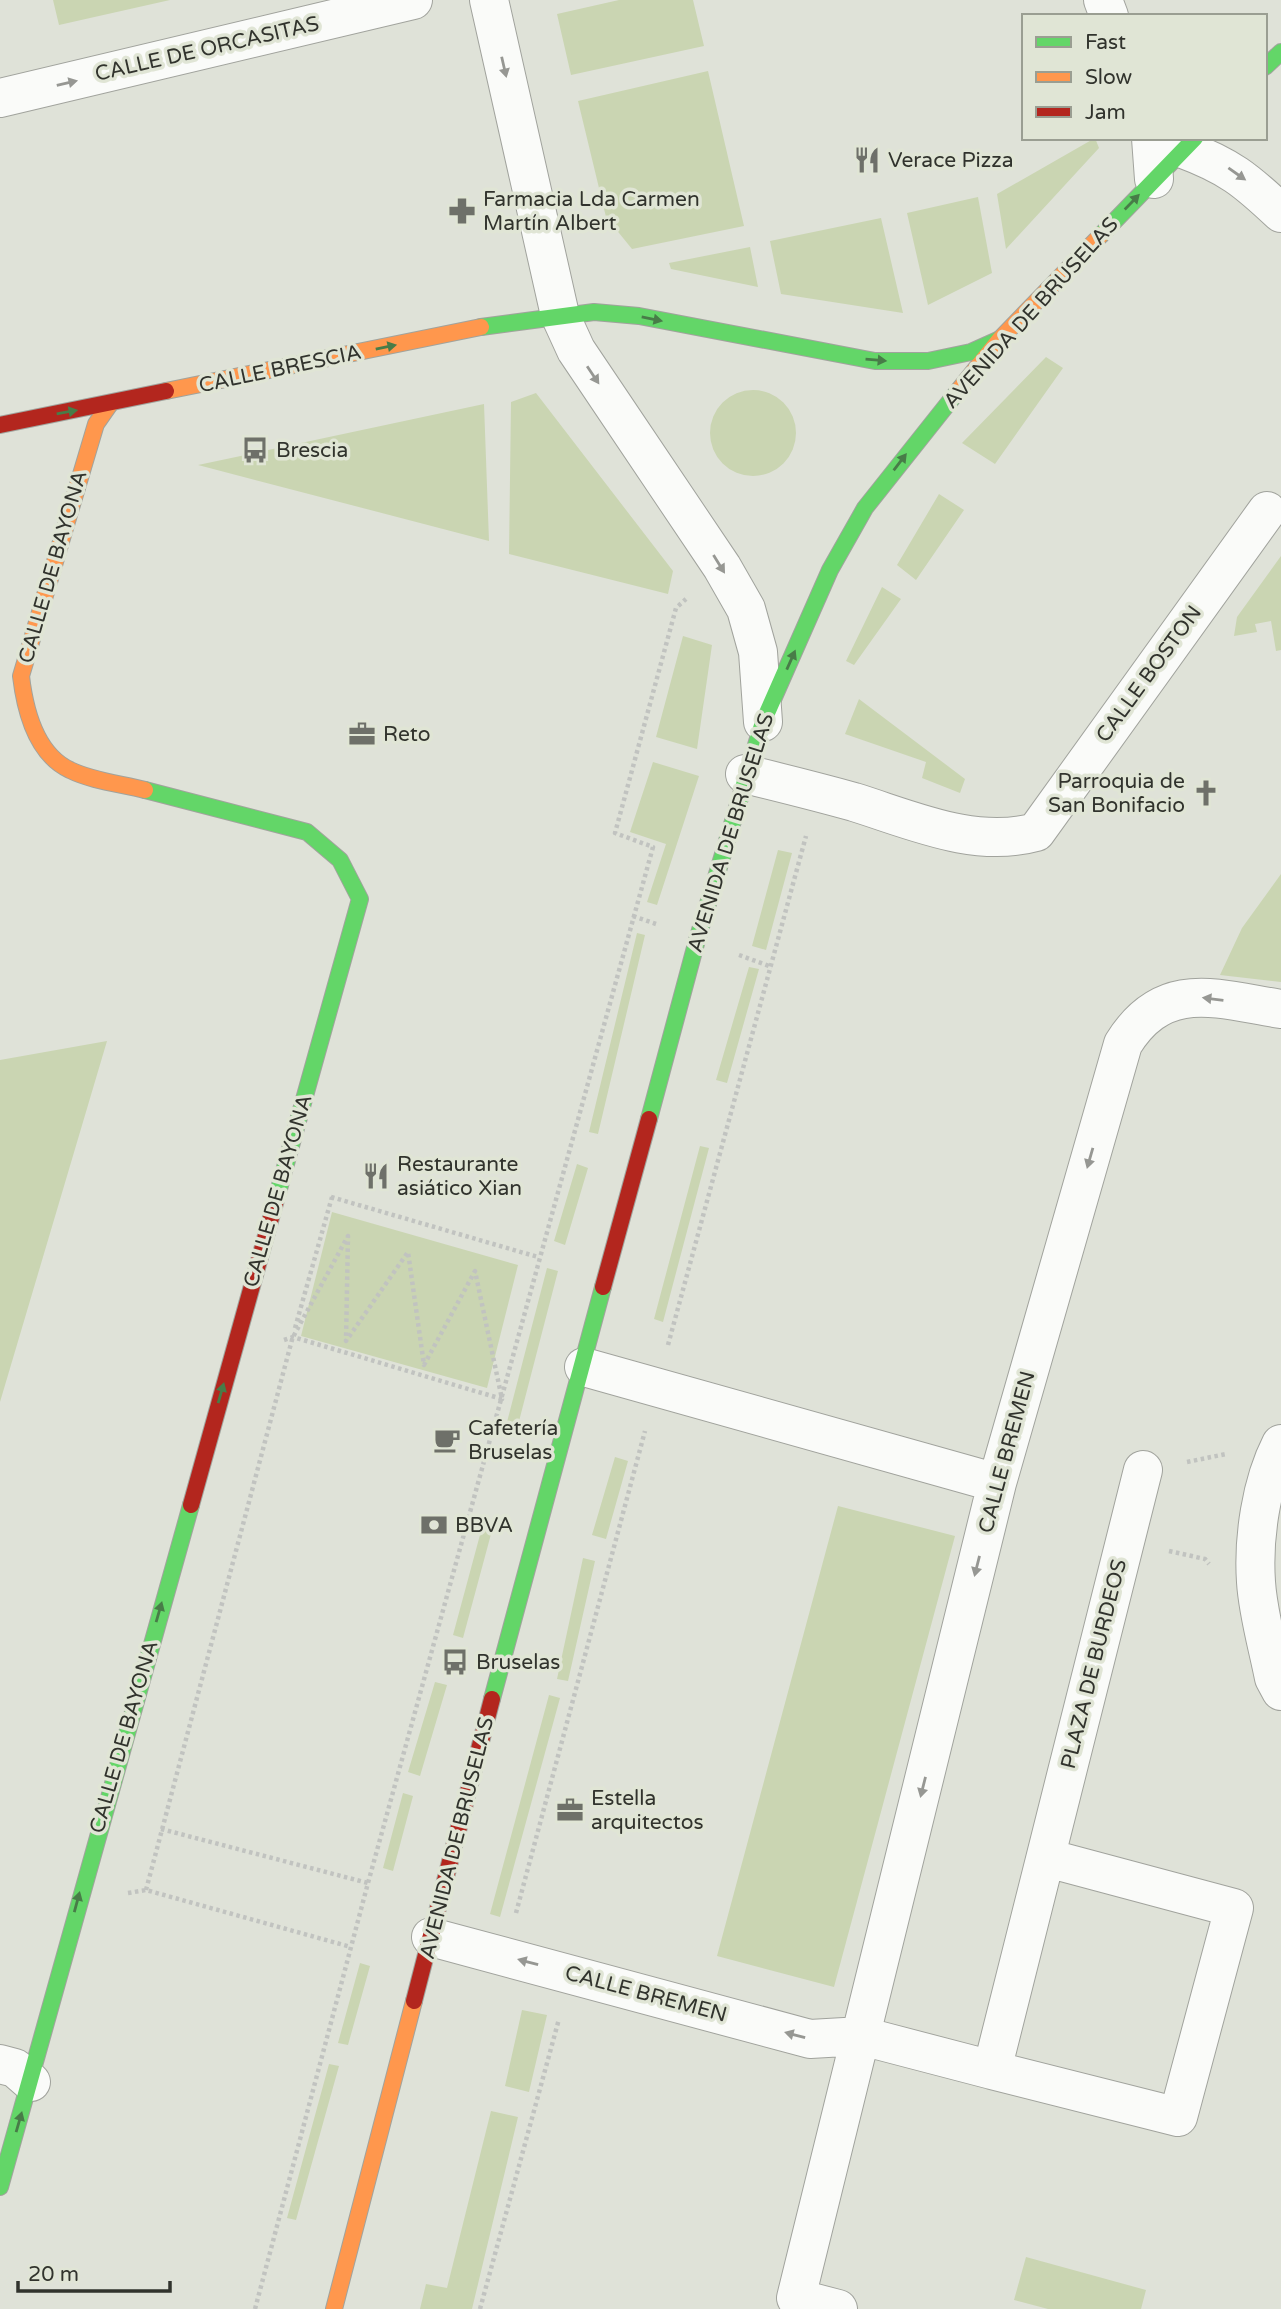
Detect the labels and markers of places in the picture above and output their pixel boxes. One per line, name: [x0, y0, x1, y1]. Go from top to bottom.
restaurant icon: Verace Pizza: [852, 145, 882, 175]
place label: Verace Pizza: [888, 148, 1014, 173]
place label: Farmacia Lda Carmen Martín Albert: [483, 187, 700, 236]
pharmacy icon: Farmacia Lda Carmen Martín Albert: [447, 196, 477, 226]
bus stop icon: Brescia: [240, 435, 270, 465]
place label: Brescia: [276, 438, 348, 463]
office icon: Reto: [347, 719, 377, 749]
place label: Reto: [383, 722, 430, 747]
place label: Parroquia de San Bonifacio: [1048, 769, 1185, 818]
church icon: Parroquia de San Bonifacio: [1191, 778, 1221, 808]
place label: Restaurante asiático Xian: [397, 1152, 522, 1201]
restaurant icon: Restaurante asiático Xian: [361, 1161, 391, 1191]
place label: Cafetería Bruselas: [468, 1416, 558, 1465]
cafe icon: Cafetería Bruselas: [432, 1425, 462, 1455]
bank icon: BBVA: [419, 1510, 449, 1540]
place label: BBVA: [455, 1513, 513, 1538]
bus stop icon: Bruselas: [440, 1647, 470, 1677]
place label: Bruselas: [476, 1650, 560, 1675]
place label: Estella arquitectos: [591, 1786, 703, 1835]
office icon: Estella arquitectos: [555, 1795, 585, 1825]

